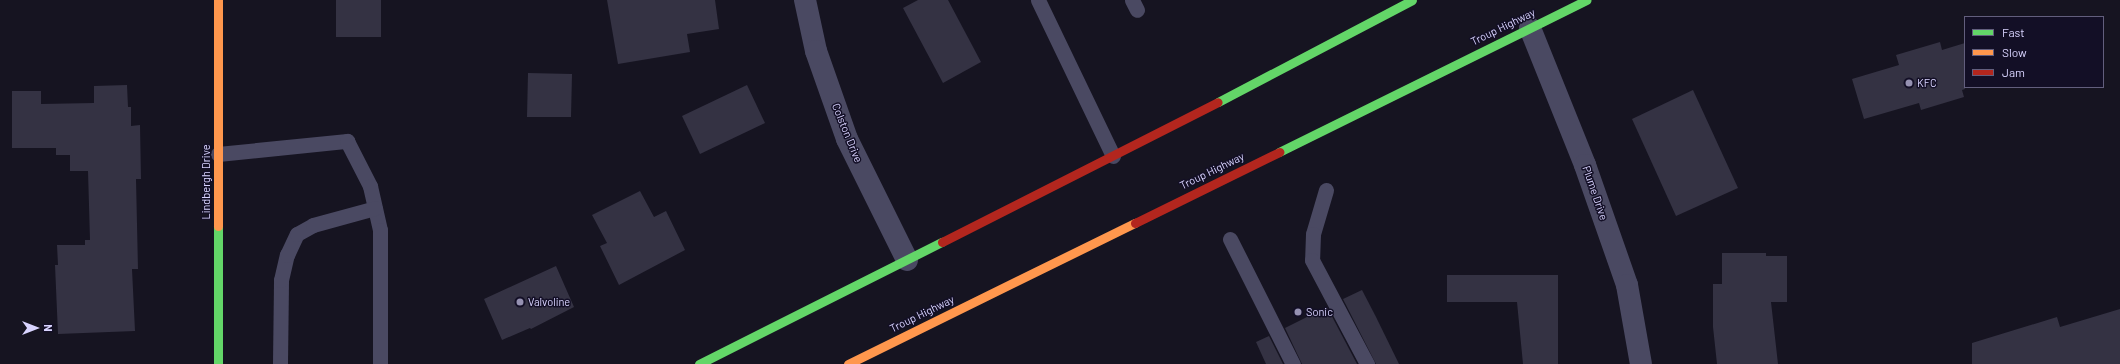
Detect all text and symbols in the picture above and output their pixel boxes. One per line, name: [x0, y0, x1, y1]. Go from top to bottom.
street label: Troup Highway: [1469, 6, 1537, 48]
legend: [1964, 16, 2104, 88]
text: Fast: [2002, 25, 2025, 39]
text: Slow: [2002, 45, 2027, 59]
text: Jam: [2002, 65, 2025, 79]
place label: KFC: [1917, 76, 1937, 90]
marker: KFC: [1904, 78, 1914, 88]
street label: Colston Drive: [829, 101, 865, 165]
street label: Lindbergh Drive: [199, 144, 213, 220]
street label: Troup Highway: [1178, 150, 1246, 192]
street label: Plume Drive: [1580, 164, 1610, 222]
street label: Troup Highway: [888, 293, 956, 335]
place label: Valvoline: [528, 295, 570, 309]
marker: Valvoline: [515, 297, 525, 307]
place label: Sonic: [1306, 305, 1333, 319]
marker: Sonic: [1293, 307, 1303, 317]
north arrow: [16, 308, 56, 348]
text: N: [42, 324, 55, 332]

